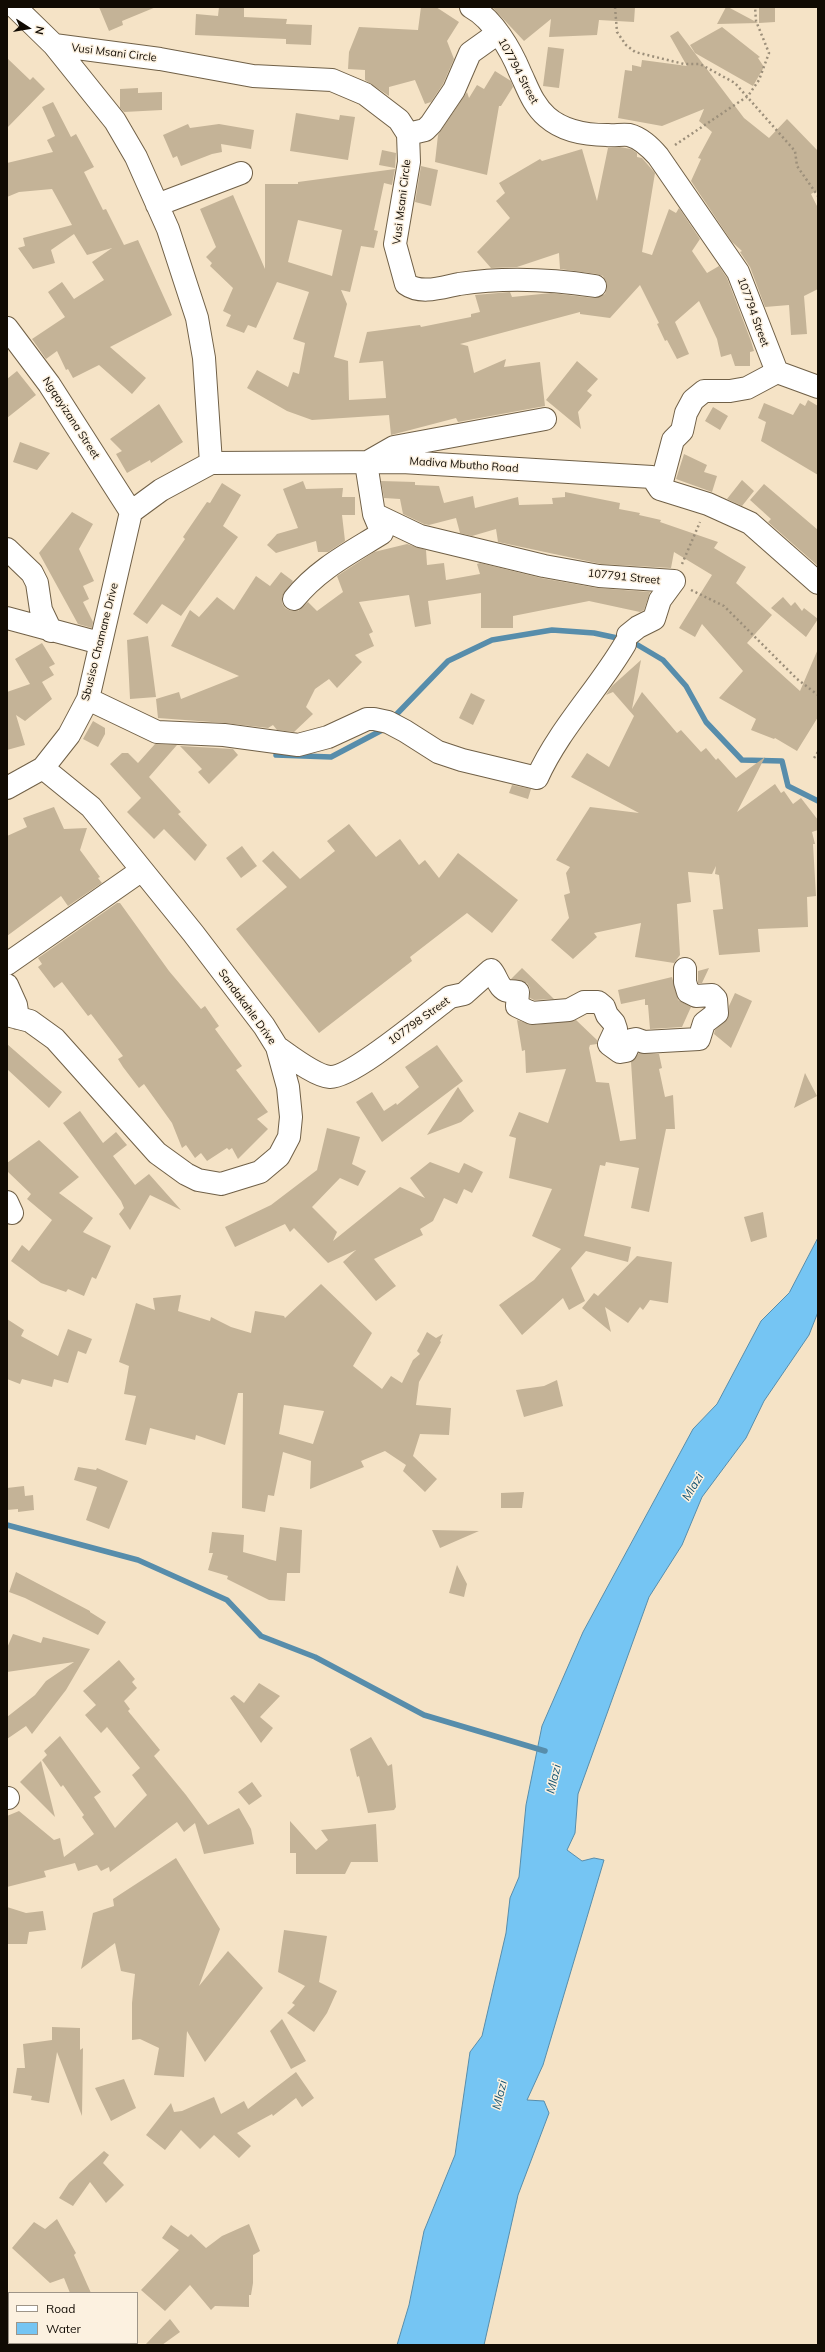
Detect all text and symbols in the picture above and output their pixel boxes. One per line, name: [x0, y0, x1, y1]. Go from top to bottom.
north arrow: [8, 8, 48, 48]
text: N: [32, 25, 47, 36]
street label: 107794 Street: [495, 36, 541, 106]
street label: Vusi Msani Circle: [71, 41, 157, 65]
street label: Vusi Msani Circle: [390, 159, 414, 245]
street label: 107794 Street: [734, 275, 772, 349]
street label: Ngqayizana Street: [40, 375, 102, 461]
street label: Madiva Mbutho Road: [409, 455, 519, 475]
street label: 107791 Street: [587, 567, 661, 587]
street label: Sbusiso Chamane Drive: [79, 582, 121, 702]
street label: Sandakahle Drive: [215, 967, 279, 1047]
street label: 107798 Street: [386, 994, 452, 1048]
water label: Mlazi: [679, 1471, 707, 1503]
water label: Mlazi: [543, 1763, 565, 1795]
water label: Mlazi: [489, 2079, 511, 2111]
legend: [8, 2292, 138, 2344]
text: Road: [46, 2301, 75, 2316]
text: Water: [46, 2321, 81, 2336]

